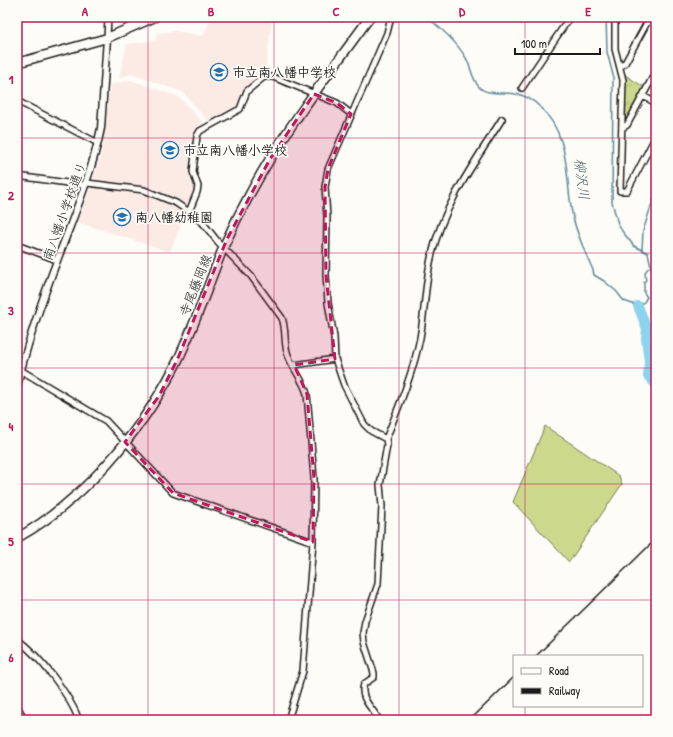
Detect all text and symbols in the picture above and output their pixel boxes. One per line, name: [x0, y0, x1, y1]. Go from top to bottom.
text: A: [82, 2, 89, 20]
text: B: [208, 2, 215, 20]
text: C: [332, 2, 340, 20]
text: D: [459, 2, 466, 20]
text: E: [585, 2, 591, 20]
scale bar: [515, 30, 600, 56]
text: 100 m: [521, 35, 547, 52]
school or university icon: 市立南八幡中学校: [209, 62, 229, 82]
place label: 市立南八幡中学校: [232, 63, 336, 81]
text: 1: [9, 70, 14, 88]
school or university icon: 市立南八幡小学校: [160, 140, 180, 160]
place label: 市立南八幡小学校: [183, 141, 287, 159]
water label: 柳沢川: [571, 157, 594, 201]
street label: 南八幡小学校通り: [38, 159, 90, 263]
text: 2: [8, 186, 15, 204]
school or university icon: 南八幡幼稚園: [112, 207, 132, 227]
place label: 南八幡幼稚園: [135, 208, 213, 226]
street label: 寺尾藤岡線: [174, 251, 216, 319]
text: 3: [8, 301, 14, 319]
text: 4: [9, 417, 14, 435]
text: 5: [8, 532, 14, 550]
text: 6: [8, 648, 14, 666]
legend: [513, 655, 643, 707]
text: Road: [549, 662, 569, 679]
text: Railway: [549, 682, 580, 699]

